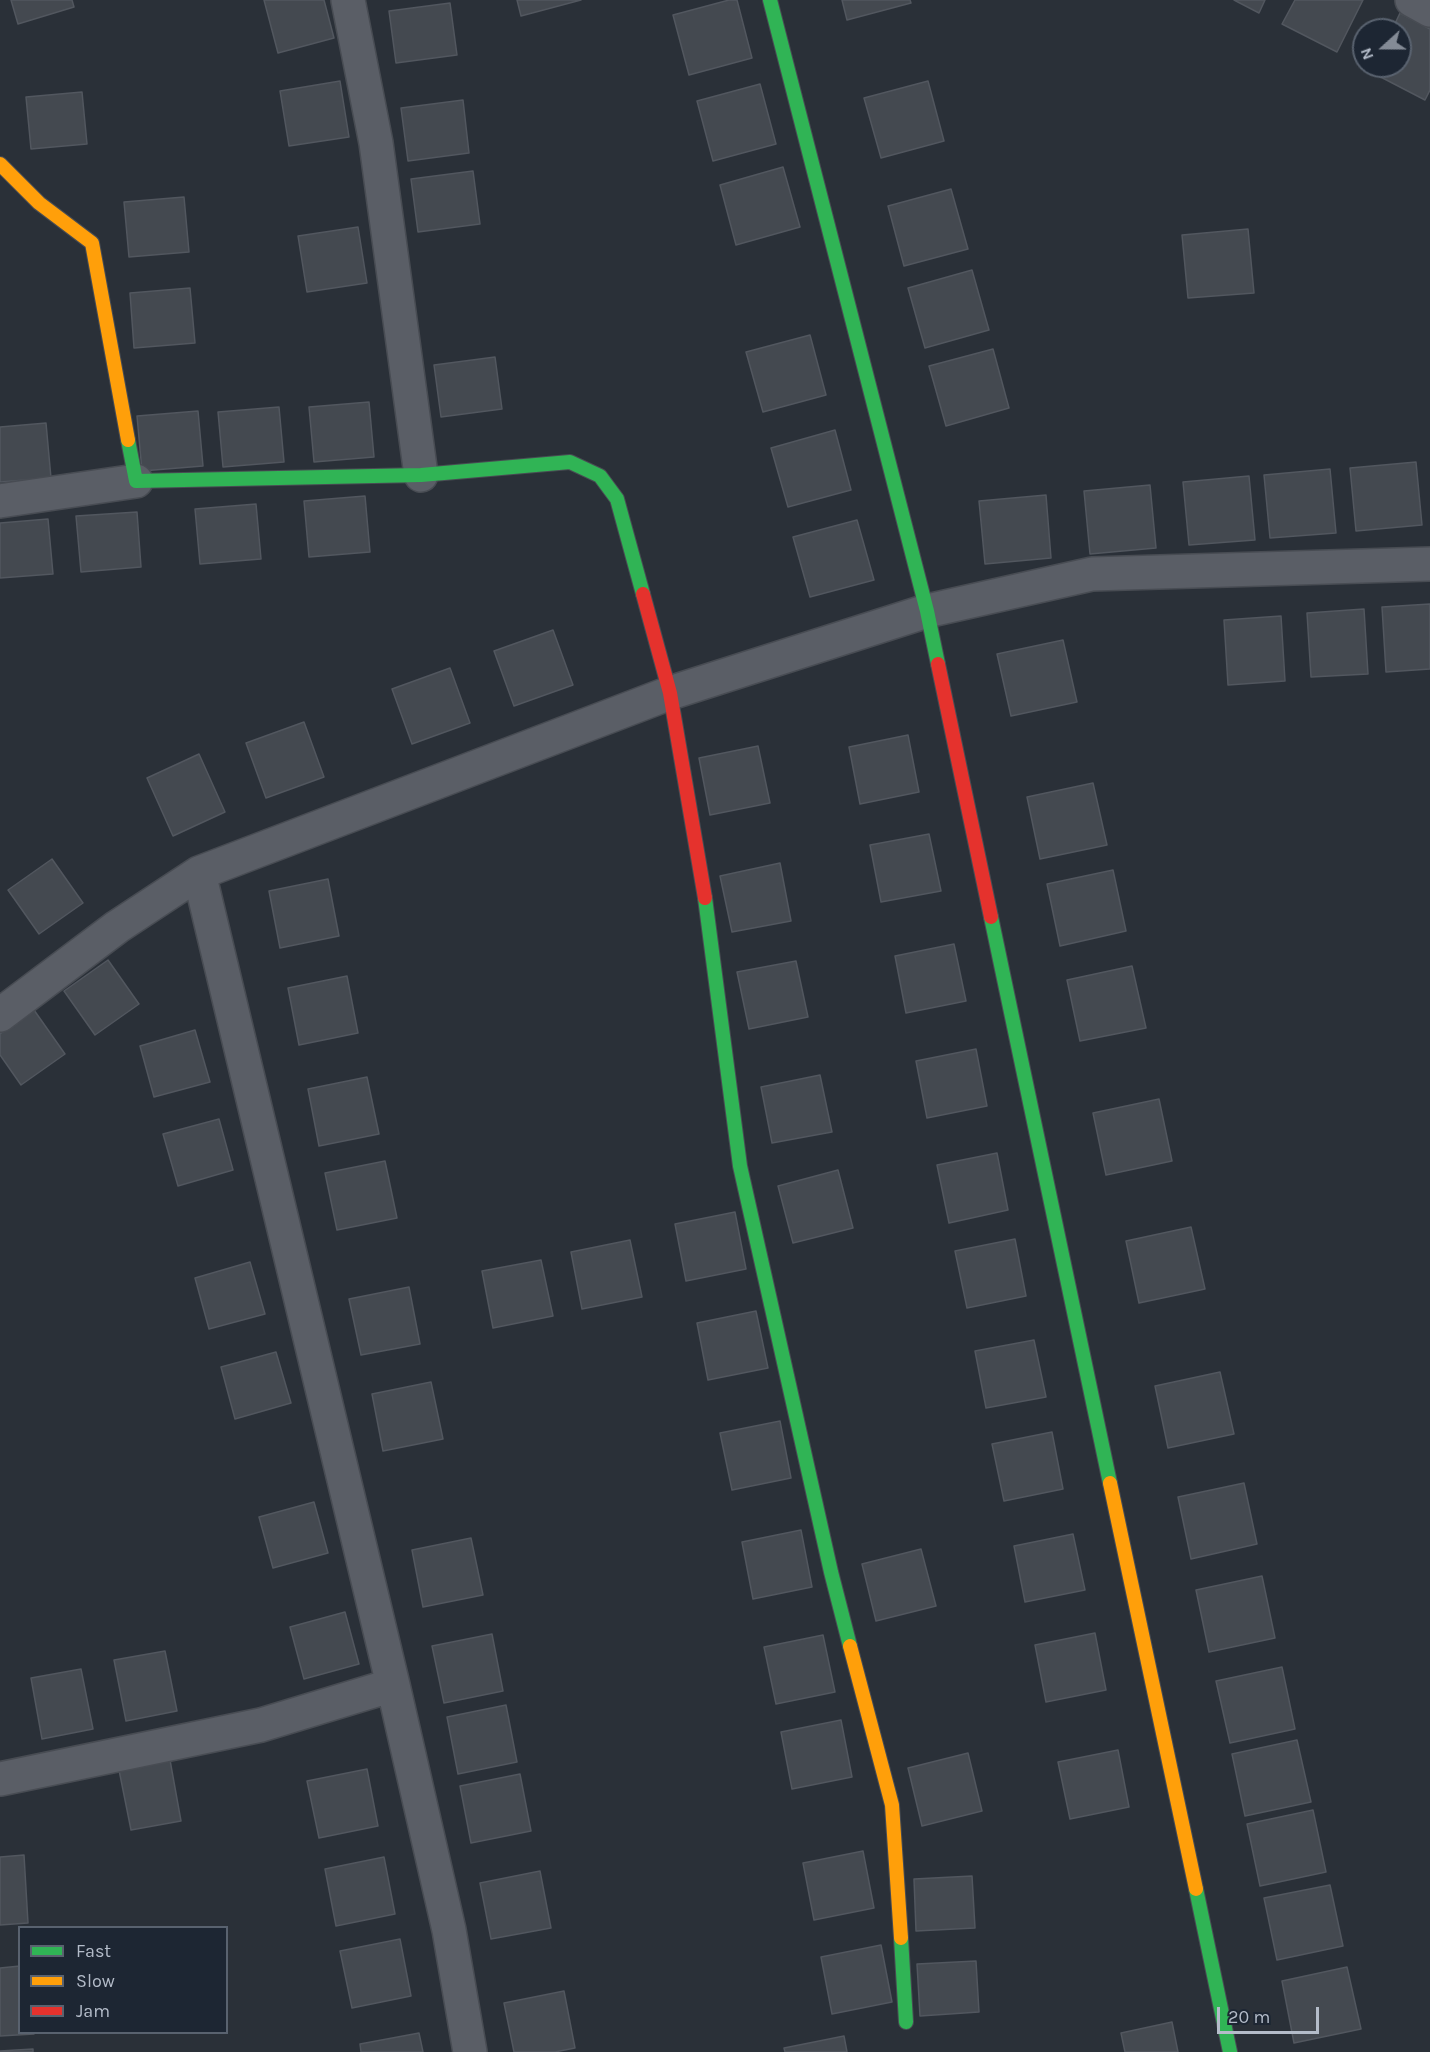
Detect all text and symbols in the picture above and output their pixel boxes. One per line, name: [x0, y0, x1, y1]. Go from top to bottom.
north arrow: [1352, 18, 1412, 78]
text: N: [1356, 45, 1378, 63]
legend: [18, 1926, 228, 2034]
text: Fast: [76, 1940, 111, 1962]
text: Slow: [76, 1970, 115, 1992]
scale bar: [1220, 1995, 1322, 2033]
text: Jam: [76, 2000, 110, 2022]
text: 20 m: [1228, 2006, 1270, 2028]

